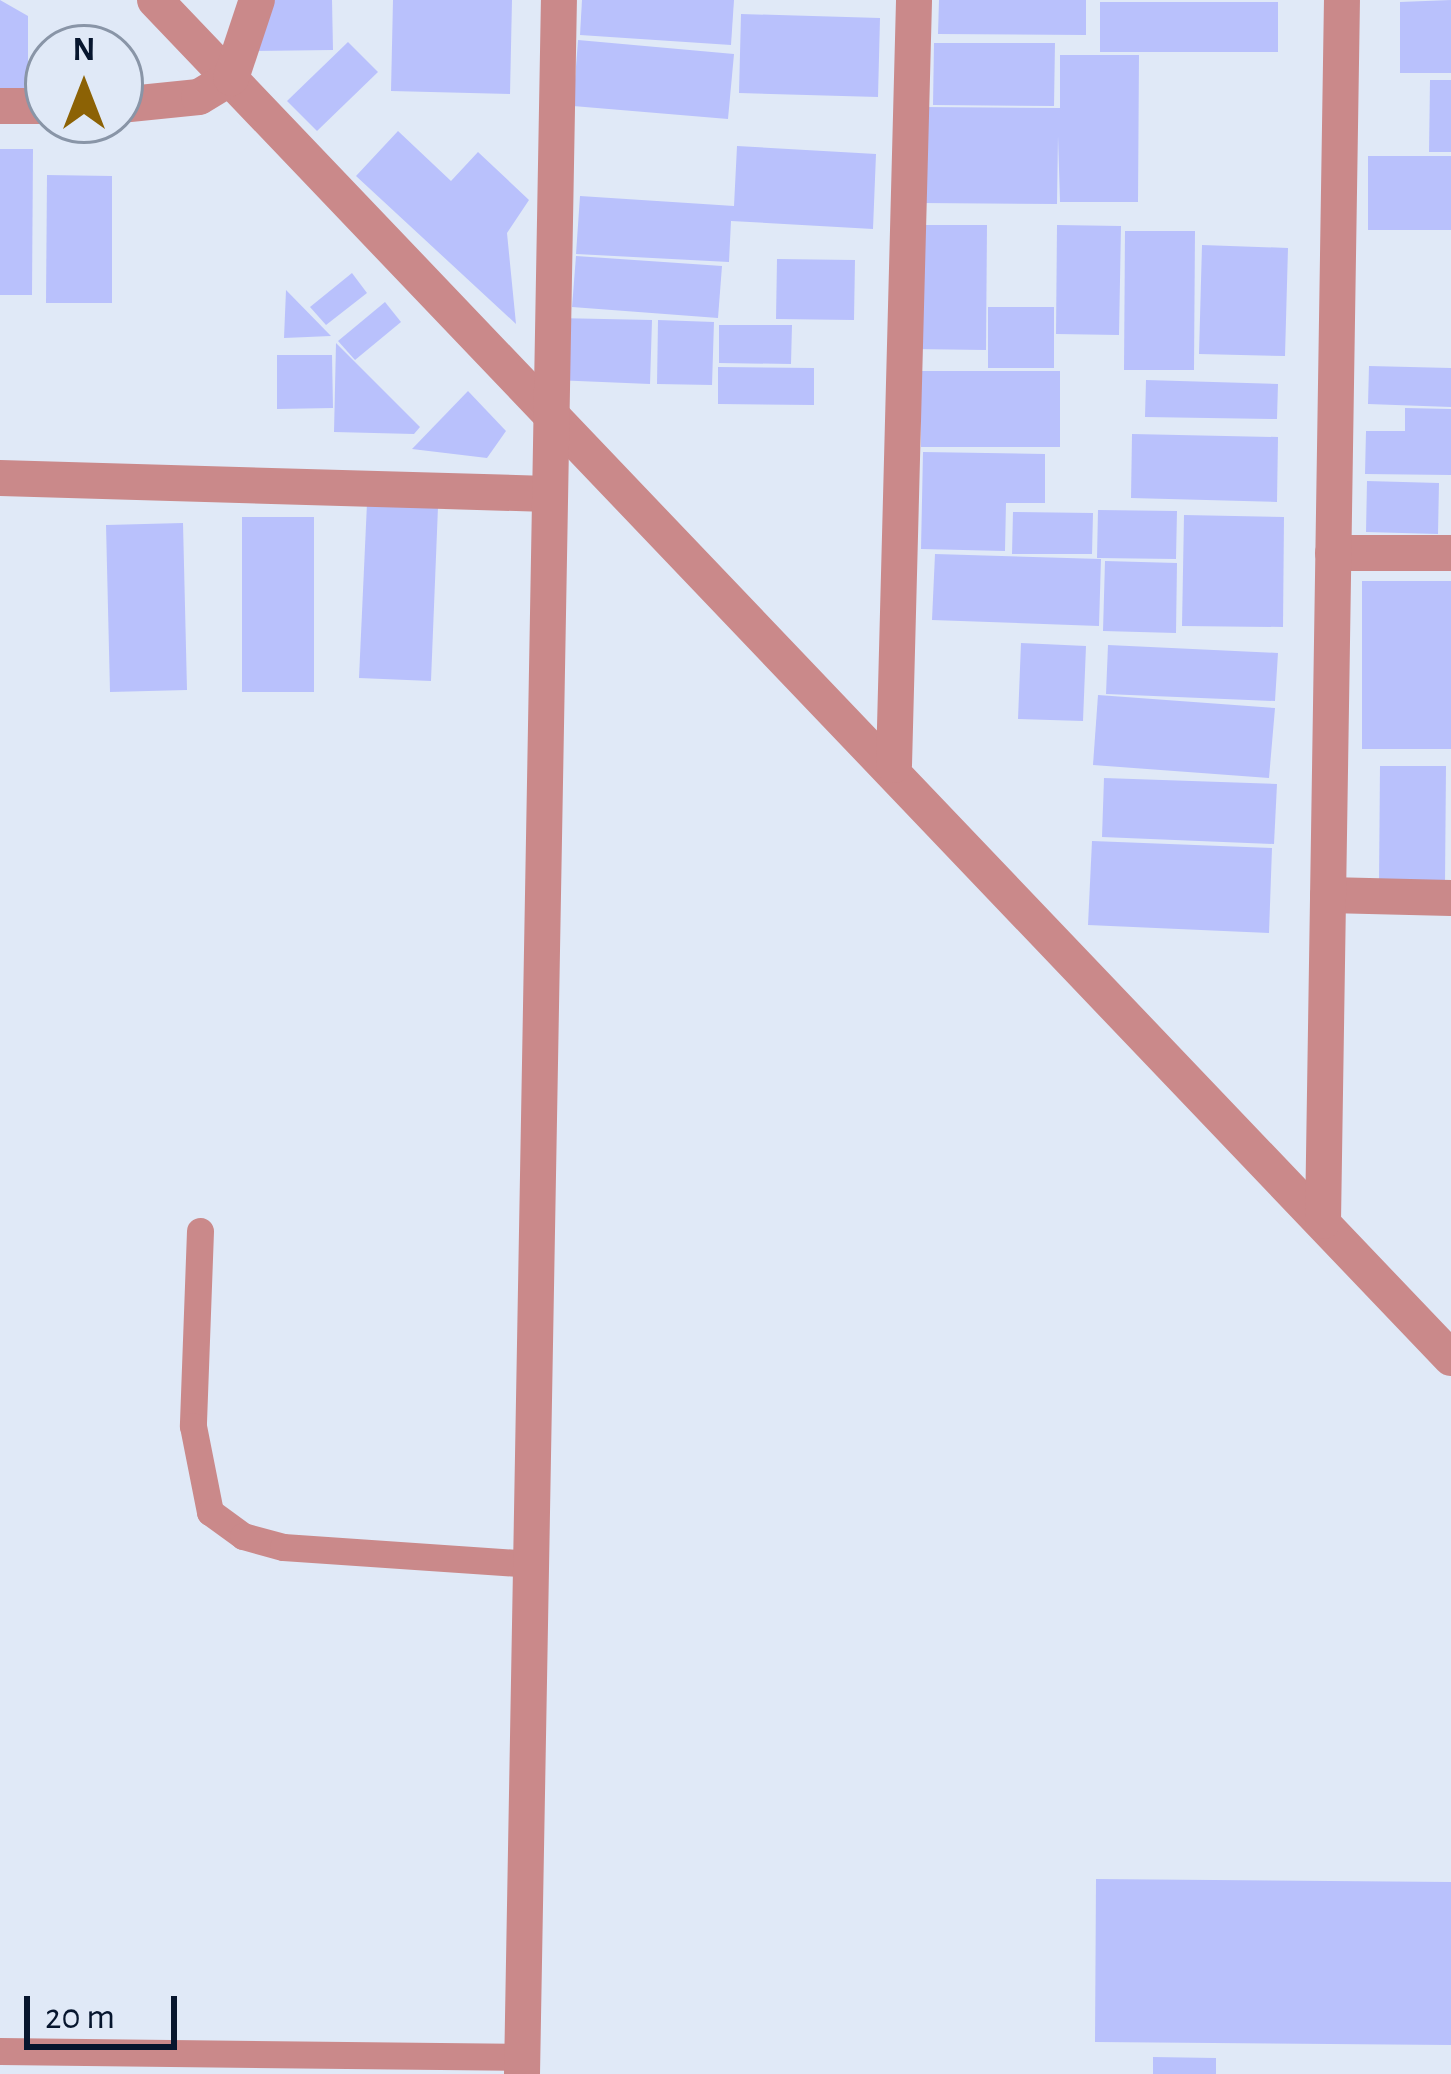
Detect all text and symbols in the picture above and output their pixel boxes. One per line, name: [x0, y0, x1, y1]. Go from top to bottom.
north arrow: [24, 24, 144, 144]
text: N: [73, 34, 95, 67]
scale bar: [30, 1972, 183, 2046]
text: 20 m: [45, 1999, 115, 2035]

